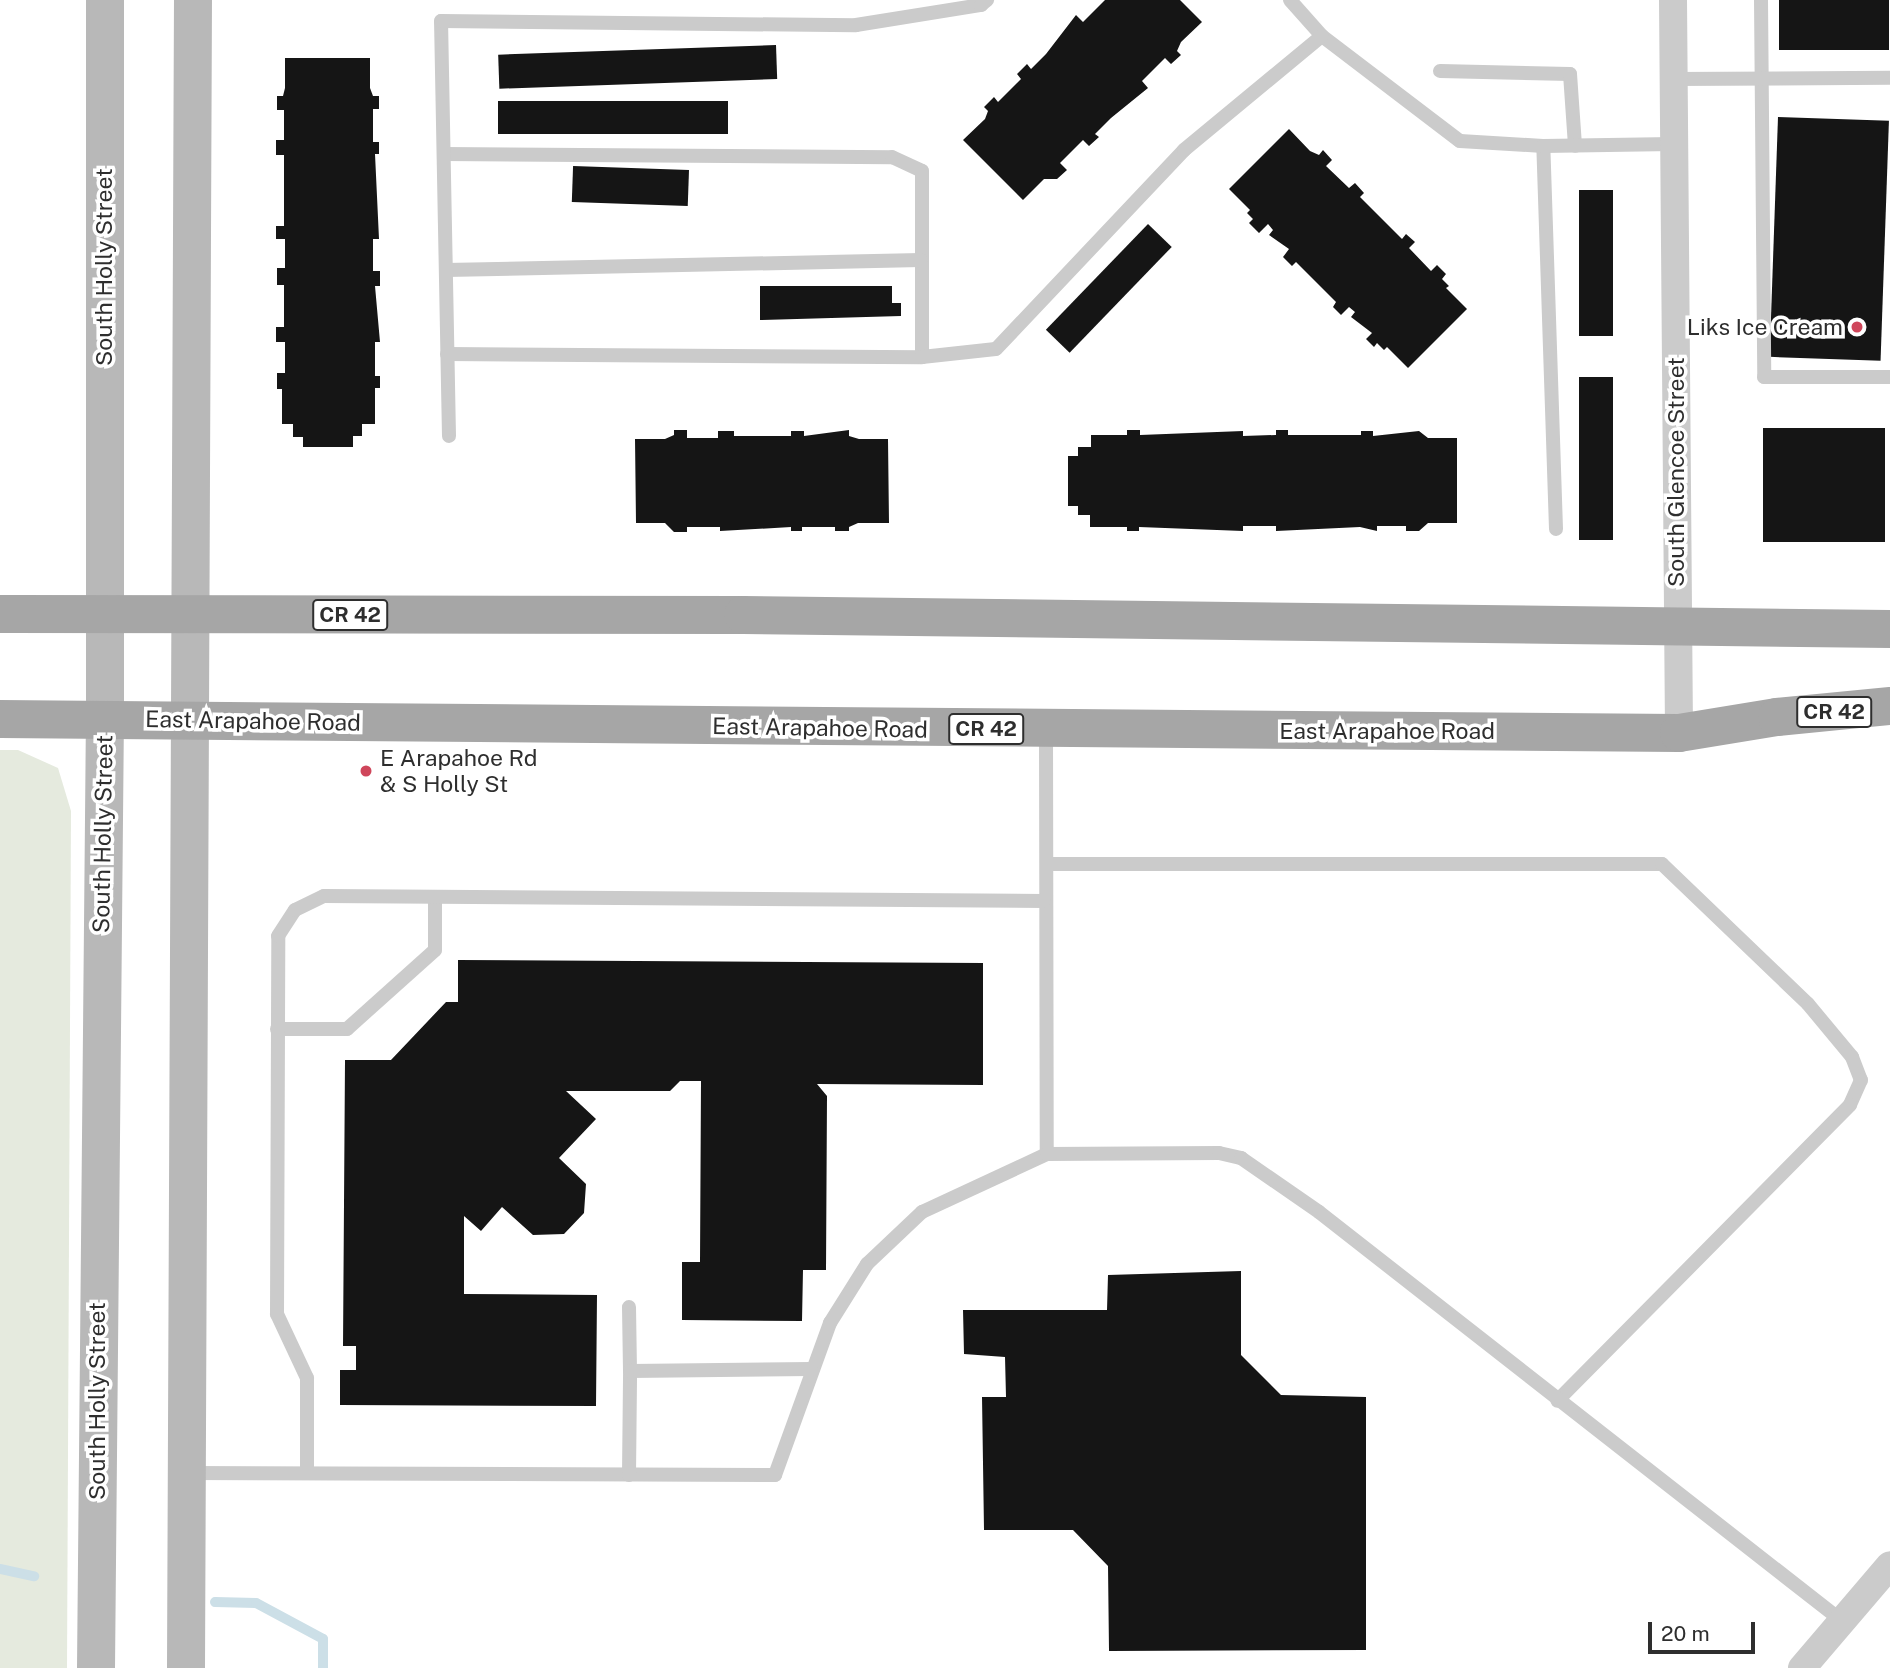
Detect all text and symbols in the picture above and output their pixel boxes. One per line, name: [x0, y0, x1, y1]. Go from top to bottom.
street label: South Holly Street: [90, 168, 118, 366]
place label: Liks Ice Cream: [1686, 313, 1843, 341]
marker: Liks Ice Cream: [1849, 319, 1865, 335]
street label: South Glencoe Street: [1662, 357, 1690, 587]
road number: CR 42: [312, 598, 388, 632]
road number: CR 42: [1796, 694, 1872, 730]
street label: East Arapahoe Road: [145, 705, 361, 737]
street label: East Arapahoe Road: [712, 712, 928, 744]
road number: CR 42: [948, 712, 1024, 746]
street label: East Arapahoe Road: [1279, 717, 1495, 745]
street label: South Holly Street: [87, 735, 119, 933]
place label: E Arapahoe Rd & S Holly St: [380, 744, 538, 798]
marker: E Arapahoe Rd & S Holly St: [358, 763, 374, 779]
street label: South Holly Street: [83, 1302, 111, 1500]
scale bar: [1652, 1608, 1759, 1652]
text: 20 m: [1661, 1621, 1710, 1646]

